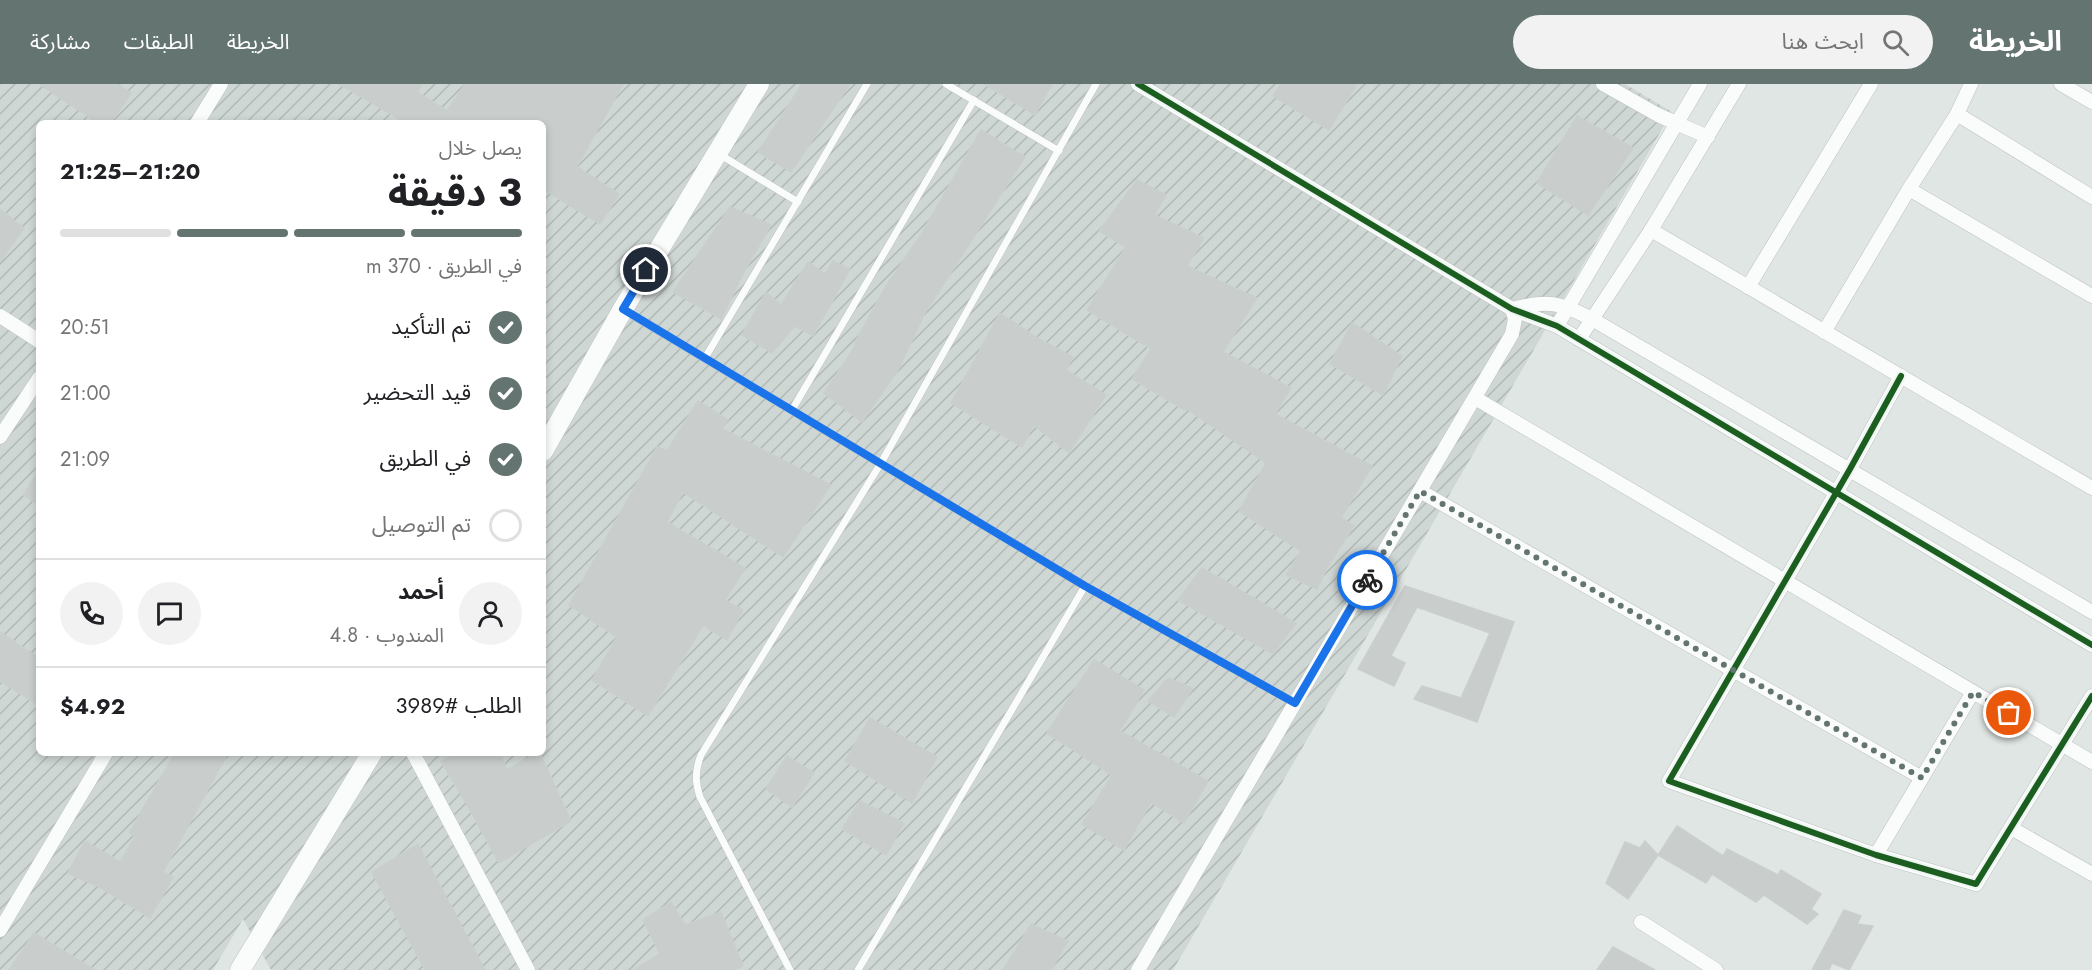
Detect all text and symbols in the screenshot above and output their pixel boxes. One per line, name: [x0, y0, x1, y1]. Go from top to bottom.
search box: [1513, 15, 1933, 69]
text: الخريطة: [1969, 21, 2062, 62]
text: ابحث هنا: [1782, 25, 1864, 57]
icon: search: [1879, 26, 1912, 59]
text: مشاركة: [30, 27, 91, 57]
text: الطبقات: [124, 27, 194, 57]
text: الخريطة: [227, 27, 290, 57]
text: يصل خلال: [439, 134, 522, 163]
text: 21:20–21:25: [60, 155, 200, 187]
text: 3 دقيقة: [388, 164, 522, 221]
pin: [620, 244, 671, 295]
text: في الطريق · 370 m: [366, 252, 522, 281]
icon: home: [629, 253, 662, 286]
text: تم التأكيد: [391, 310, 471, 342]
icon: check: [489, 311, 522, 344]
text: 20:51: [60, 313, 110, 342]
text: قيد التحضير: [364, 376, 471, 408]
icon: check: [489, 377, 522, 410]
text: 21:00: [60, 379, 110, 408]
text: في الطريق: [379, 442, 471, 474]
icon: check: [489, 443, 522, 476]
text: 21:09: [60, 445, 110, 474]
text: تم التوصيل: [372, 508, 471, 540]
courier: [1337, 550, 1397, 610]
icon: bike: [1351, 564, 1384, 597]
text: أحمد: [398, 575, 444, 607]
button: phone: [60, 582, 123, 645]
button: chat: [138, 582, 201, 645]
button: person: [459, 582, 522, 645]
text: المندوب · 4.8: [330, 621, 444, 650]
pin: [1983, 687, 2034, 738]
text: الطلب #3989: [395, 689, 522, 721]
text: $4.92: [60, 690, 125, 722]
icon: bag: [1992, 696, 2025, 729]

